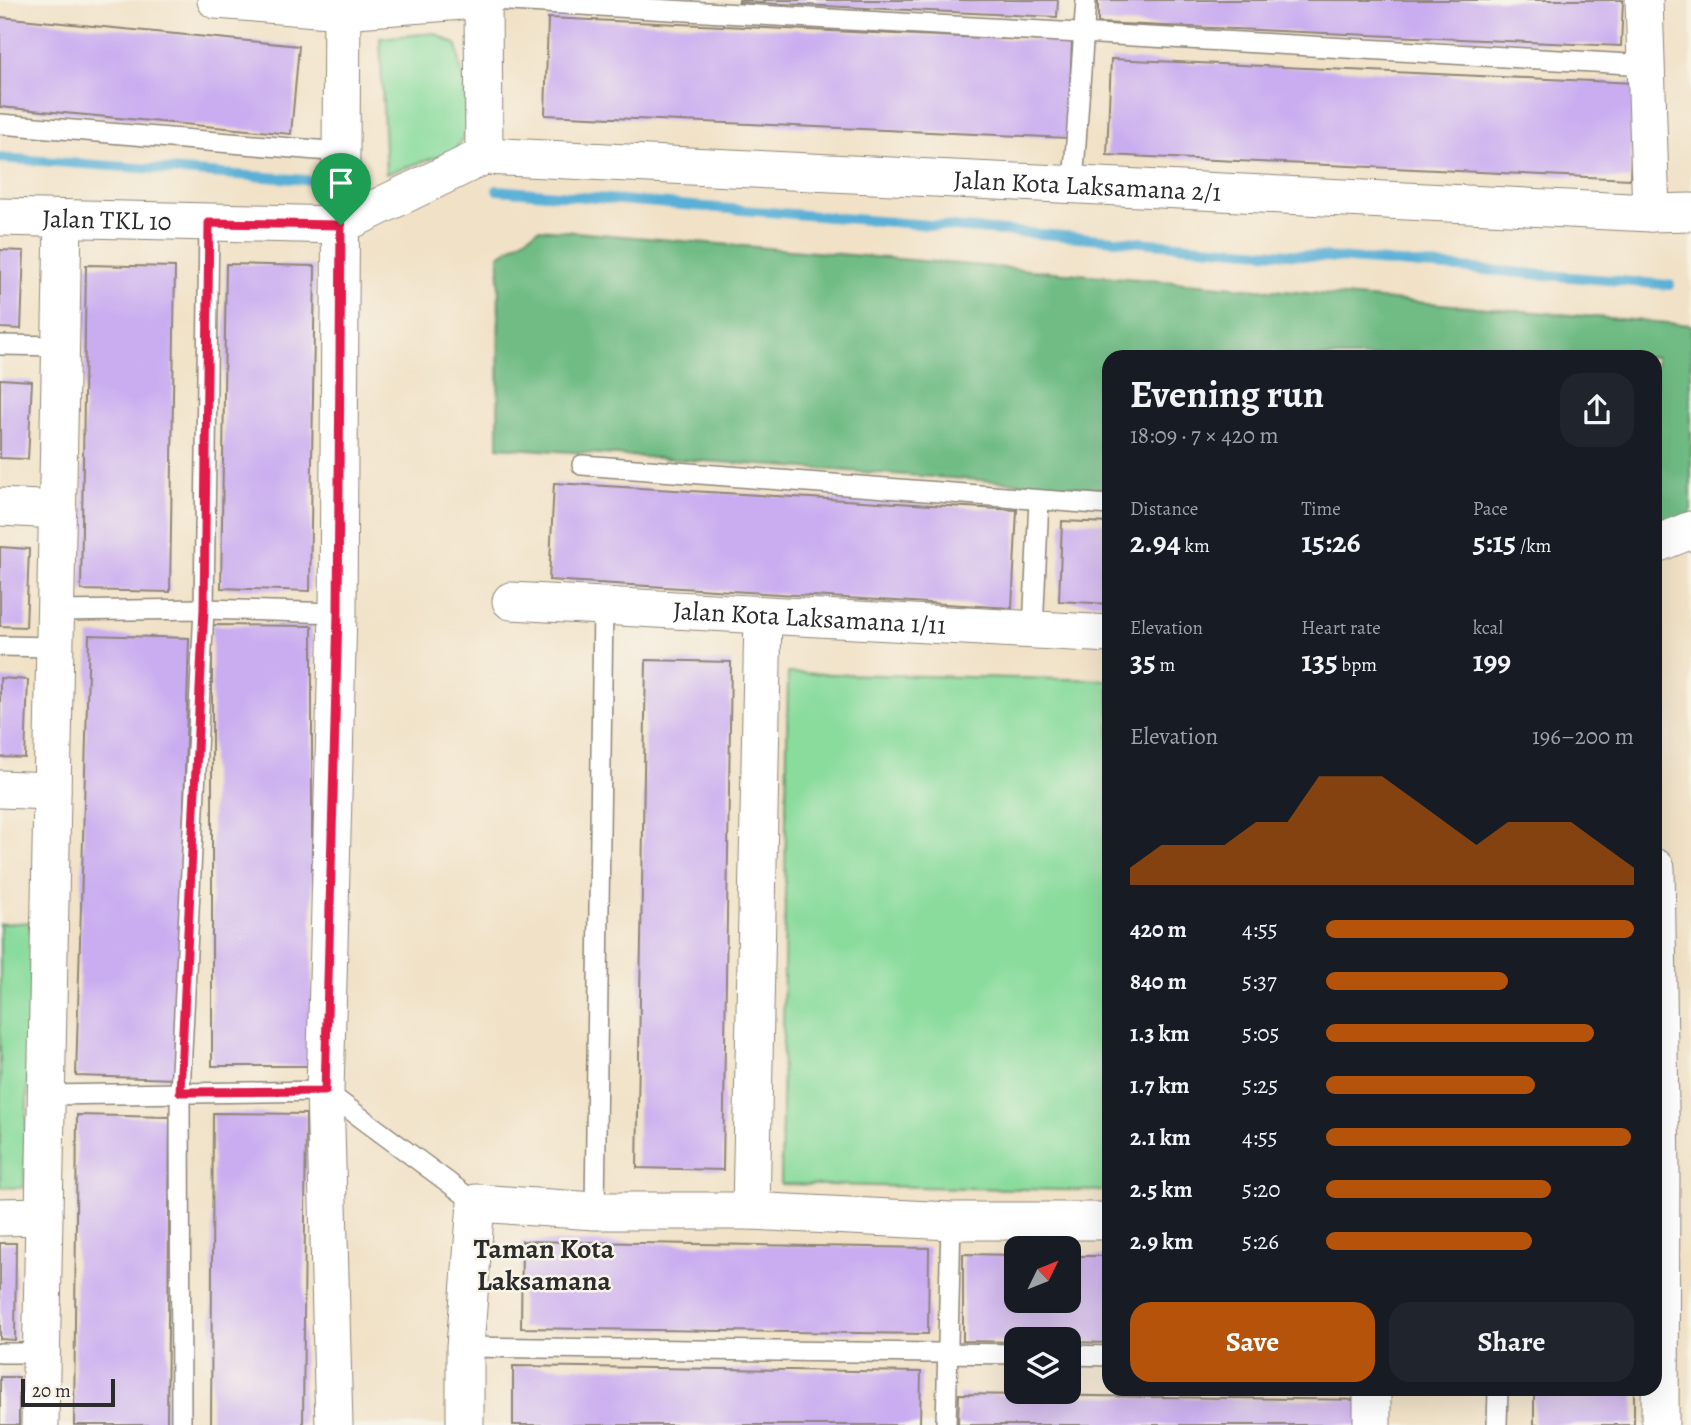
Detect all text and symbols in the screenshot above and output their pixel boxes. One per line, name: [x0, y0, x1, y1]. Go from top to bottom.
pin: [311, 153, 371, 225]
street label: Jalan Kota Laksamana 2/1: [953, 162, 1222, 210]
icon: arrive: [322, 164, 360, 202]
street label: Jalan TKL 10: [42, 201, 172, 239]
text: Evening run: [1130, 368, 1324, 420]
button: share: [1560, 373, 1634, 447]
text: 18:09 · 7 × 420 m: [1130, 420, 1279, 451]
text: Distance: [1130, 496, 1198, 522]
text: Time: [1301, 496, 1341, 522]
text: Pace: [1473, 496, 1508, 522]
text: 2.94: [1130, 522, 1181, 562]
text: 15:26: [1301, 522, 1361, 562]
text: 5:15: [1473, 522, 1516, 562]
text: km: [1181, 533, 1210, 559]
text: /km: [1516, 533, 1551, 559]
street label: Jalan Kota Laksamana 1/11: [672, 593, 947, 643]
text: Elevation: [1130, 615, 1203, 641]
text: Heart rate: [1301, 615, 1381, 641]
text: kcal: [1473, 615, 1503, 641]
text: 35: [1130, 641, 1156, 681]
text: 135: [1301, 641, 1338, 681]
text: 199: [1473, 641, 1511, 681]
text: m: [1156, 652, 1175, 678]
text: bpm: [1338, 652, 1377, 678]
text: Elevation: [1130, 721, 1218, 752]
text: 196–200 m: [1532, 721, 1634, 752]
text: 420 m: [1130, 914, 1187, 945]
text: 4:55: [1242, 914, 1278, 945]
text: 840 m: [1130, 966, 1187, 997]
text: 5:37: [1242, 966, 1277, 997]
text: 1.3 km: [1130, 1018, 1190, 1049]
text: 5:05: [1242, 1018, 1280, 1049]
text: 1.7 km: [1130, 1070, 1190, 1101]
text: 5:25: [1242, 1070, 1278, 1101]
text: 2.1 km: [1130, 1122, 1191, 1153]
text: 4:55: [1242, 1122, 1278, 1153]
text: 2.5 km: [1130, 1174, 1192, 1205]
text: 5:20: [1242, 1174, 1281, 1205]
text: 2.9 km: [1130, 1226, 1193, 1257]
text: 5:26: [1242, 1226, 1279, 1257]
district label: Taman Kota Laksamana: [474, 1230, 615, 1300]
north arrow: [1004, 1236, 1082, 1312]
map controls: [1004, 1236, 1081, 1404]
button: Save: [1130, 1302, 1375, 1382]
button: Share: [1389, 1302, 1634, 1382]
button: layers: [1004, 1327, 1081, 1404]
scale bar: [21, 1376, 116, 1408]
text: 20 m: [32, 1378, 71, 1404]

